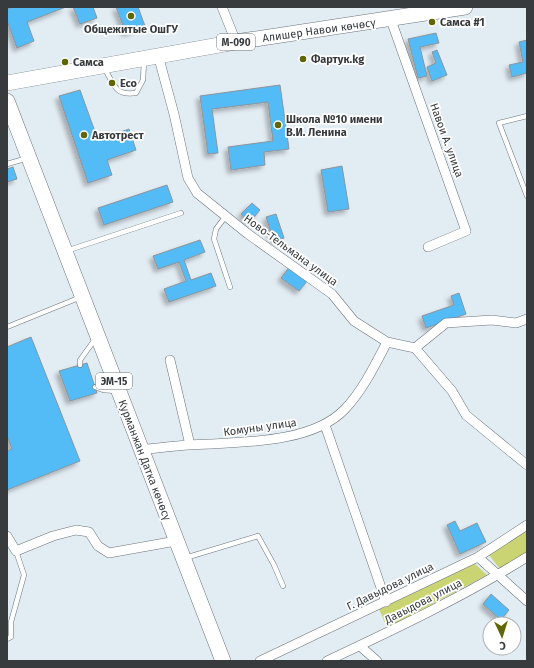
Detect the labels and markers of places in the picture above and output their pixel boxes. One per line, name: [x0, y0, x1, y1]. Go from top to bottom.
marker: Общежитые ОшГУ: [126, 11, 136, 21]
place label: Самса #1: [440, 16, 485, 29]
marker: Самса #1: [427, 17, 437, 27]
place label: Общежитые ОшГУ: [84, 23, 179, 36]
place label: Фартук.kg: [311, 53, 365, 66]
marker: Фартук.kg: [298, 54, 308, 64]
place label: Самса: [73, 56, 104, 69]
marker: Самса: [60, 57, 70, 67]
place label: Есо: [120, 77, 138, 90]
marker: Есо: [107, 78, 117, 88]
place label: Школа №10 имени В.И. Ленина: [286, 113, 383, 139]
marker: Школа №10 имени В.И. Ленина: [273, 120, 283, 130]
place label: Автотрест: [91, 129, 145, 142]
marker: Автотрест: [79, 130, 89, 140]

